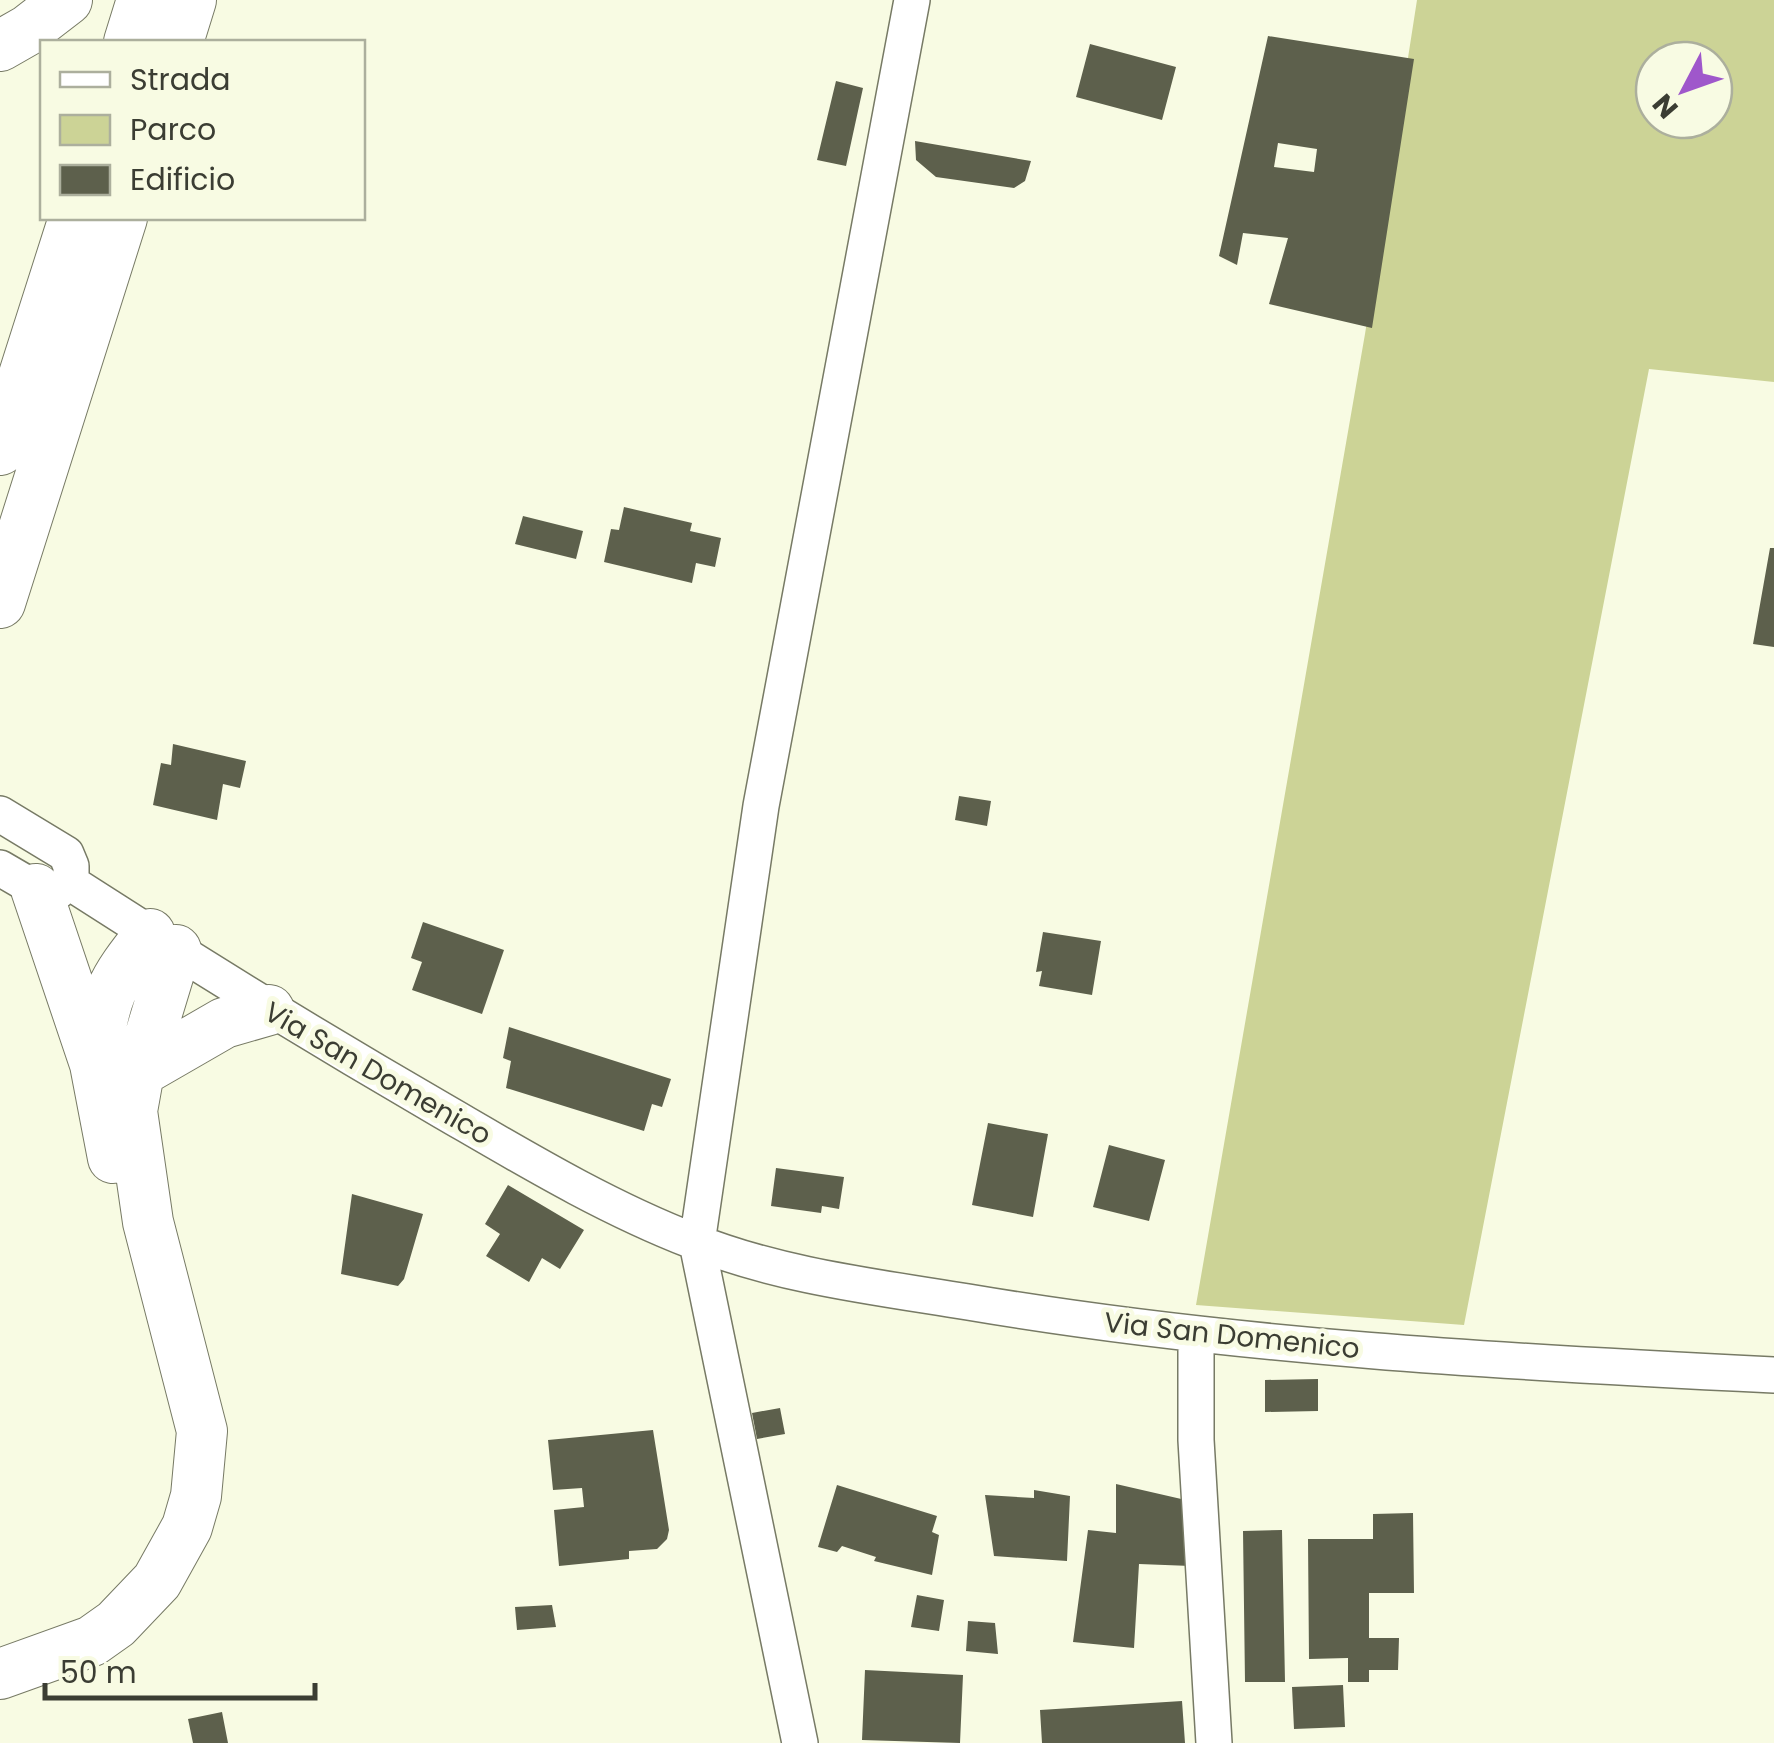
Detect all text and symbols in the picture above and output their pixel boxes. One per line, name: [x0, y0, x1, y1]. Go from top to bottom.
legend: [40, 40, 365, 220]
north arrow: [1634, 40, 1734, 140]
text: Strada: [130, 58, 231, 101]
text: N: [1644, 85, 1687, 127]
text: Parco: [130, 108, 216, 151]
text: Edificio: [130, 158, 235, 201]
street label: Via San Domenico: [257, 992, 499, 1154]
street label: Via San Domenico: [1102, 1303, 1362, 1368]
scale bar: [45, 1638, 315, 1700]
text: 50 m: [60, 1651, 137, 1694]

